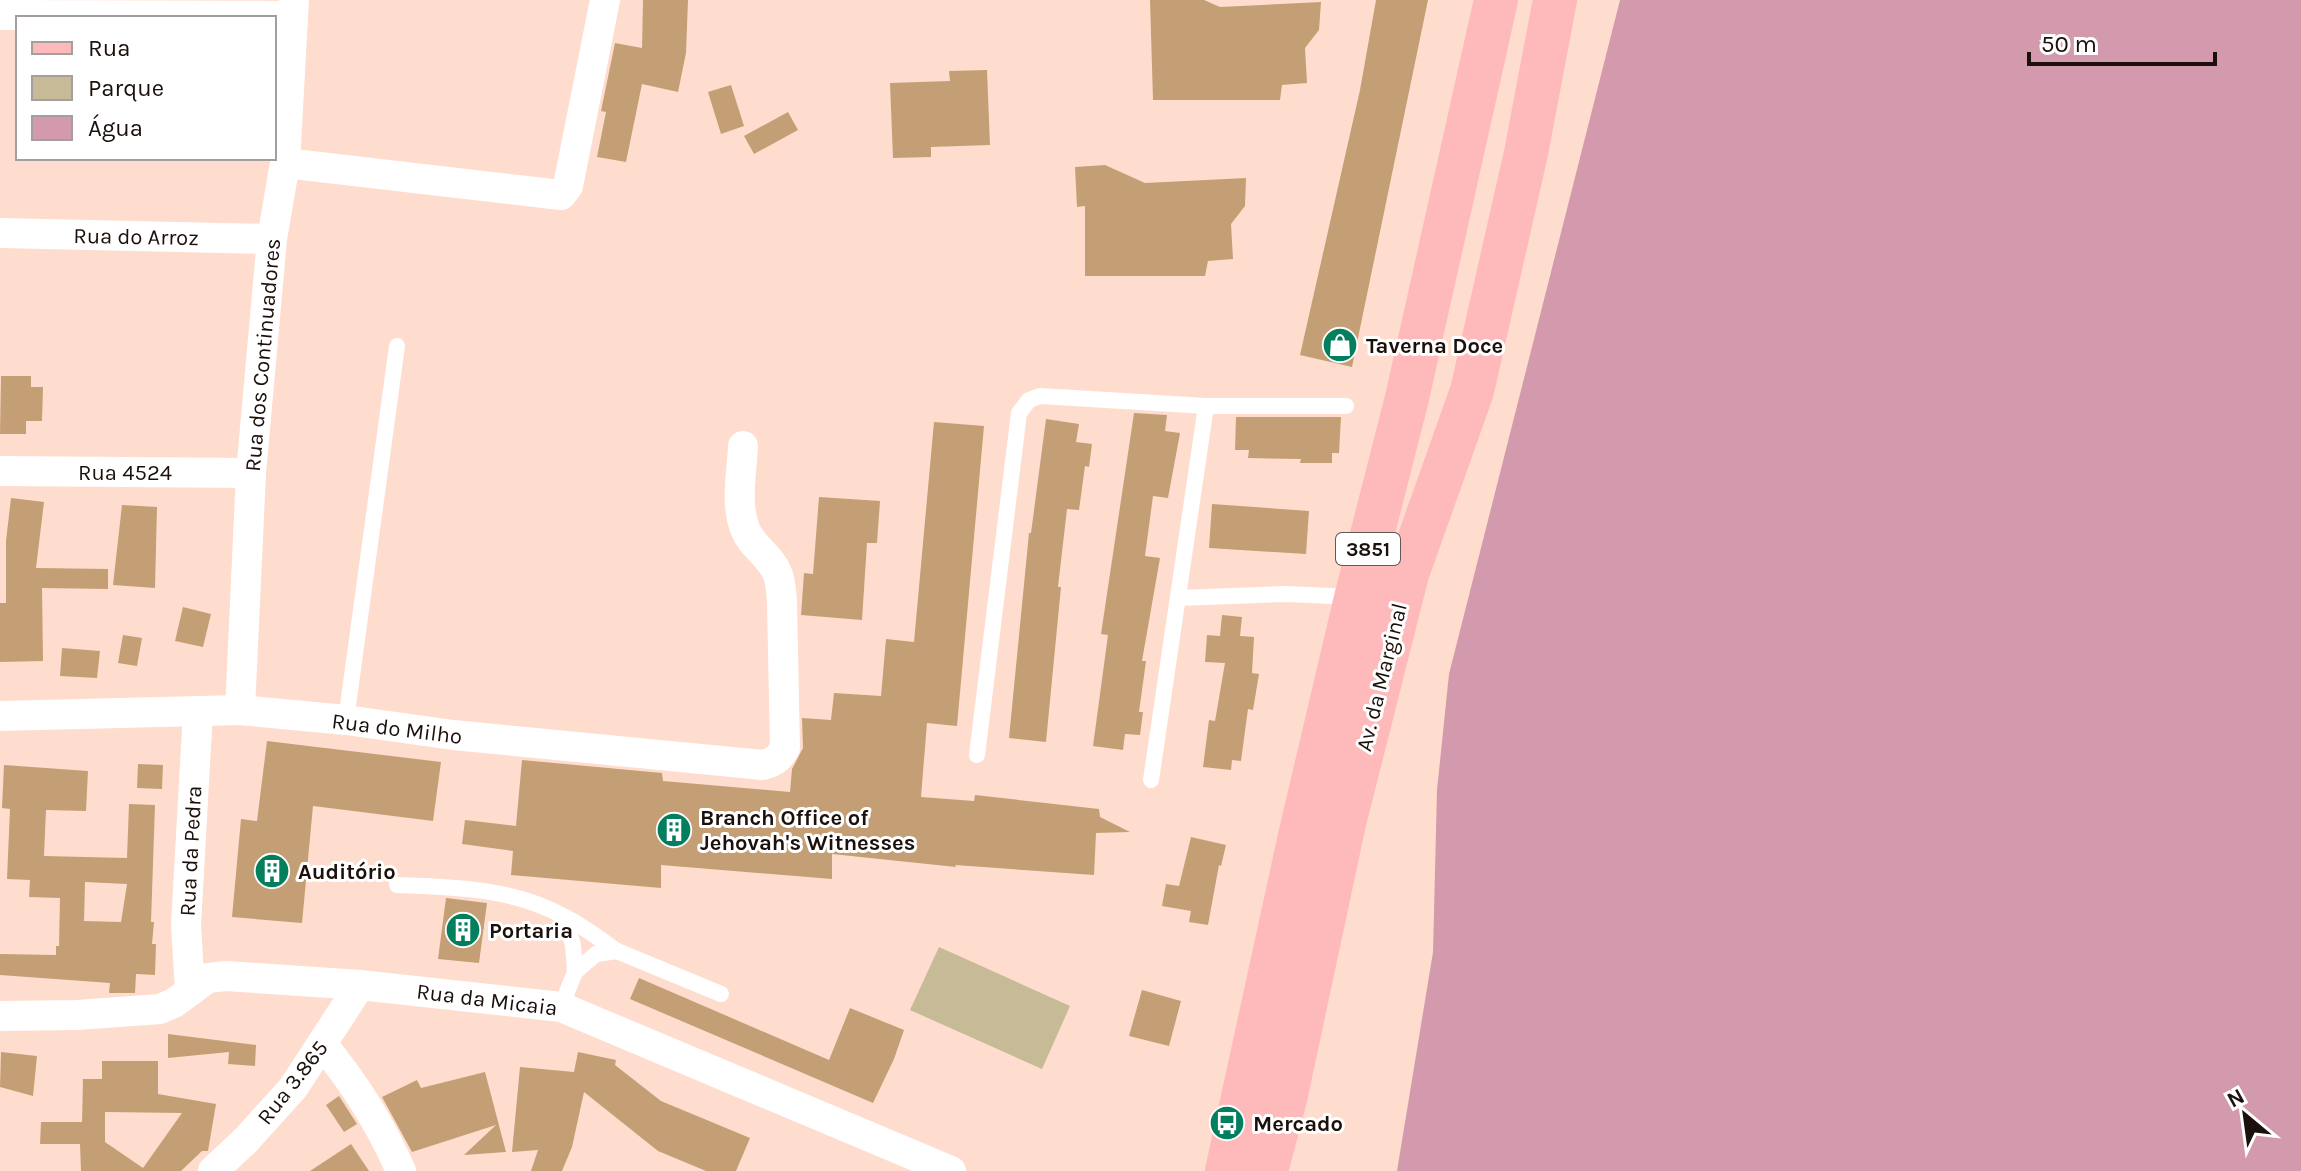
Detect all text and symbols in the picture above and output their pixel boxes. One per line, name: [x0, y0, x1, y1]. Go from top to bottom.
legend: [16, 16, 276, 160]
scale bar: [2029, 16, 2215, 66]
text: 50 m: [2041, 30, 2097, 58]
text: Rua: [88, 34, 130, 62]
text: Parque: [88, 74, 164, 102]
text: Água: [88, 113, 143, 142]
street label: Rua do Arroz: [73, 223, 199, 251]
street label: Rua dos Continuadores: [240, 237, 286, 473]
shop icon: Taverna Doce: [1321, 326, 1359, 364]
place label: Taverna Doce: [1366, 333, 1503, 359]
street label: Rua 4524: [78, 460, 172, 486]
road number: 3851: [1336, 533, 1400, 565]
street label: Av. da Marginal: [1351, 601, 1413, 754]
street label: Rua do Milho: [330, 708, 464, 750]
street label: Rua da Pedra: [175, 785, 207, 917]
place label: Branch Office of Jehovah's Witnesses: [700, 805, 915, 856]
building icon: Branch Office of Jehovah's Witnesses: [655, 811, 693, 849]
building icon: Auditório: [253, 852, 291, 890]
place label: Auditório: [298, 859, 396, 885]
building icon: Portaria: [444, 911, 482, 949]
place label: Portaria: [489, 918, 573, 944]
street label: Rua da Micaia: [415, 978, 559, 1022]
street label: Rua 3.865: [252, 1035, 334, 1130]
north arrow: [2205, 1075, 2285, 1155]
text: N: [2223, 1083, 2249, 1114]
bus stop icon: Mercado: [1208, 1104, 1246, 1142]
place label: Mercado: [1253, 1111, 1343, 1137]

